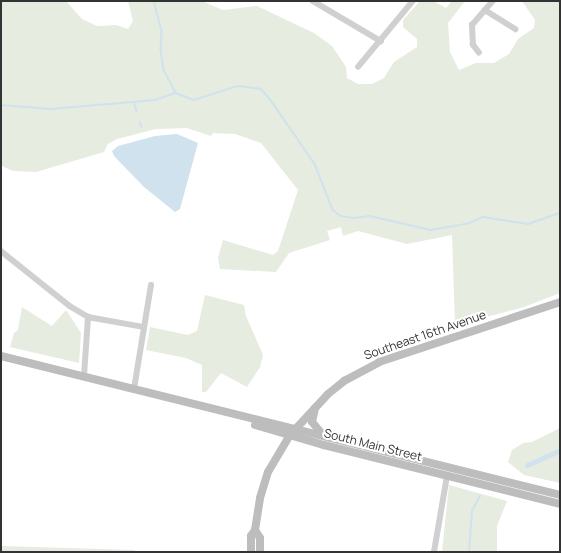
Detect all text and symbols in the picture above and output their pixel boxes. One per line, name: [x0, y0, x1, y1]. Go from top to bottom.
street label: Southeast 16th Avenue: [362, 307, 488, 363]
street label: South Main Street: [323, 426, 423, 464]

